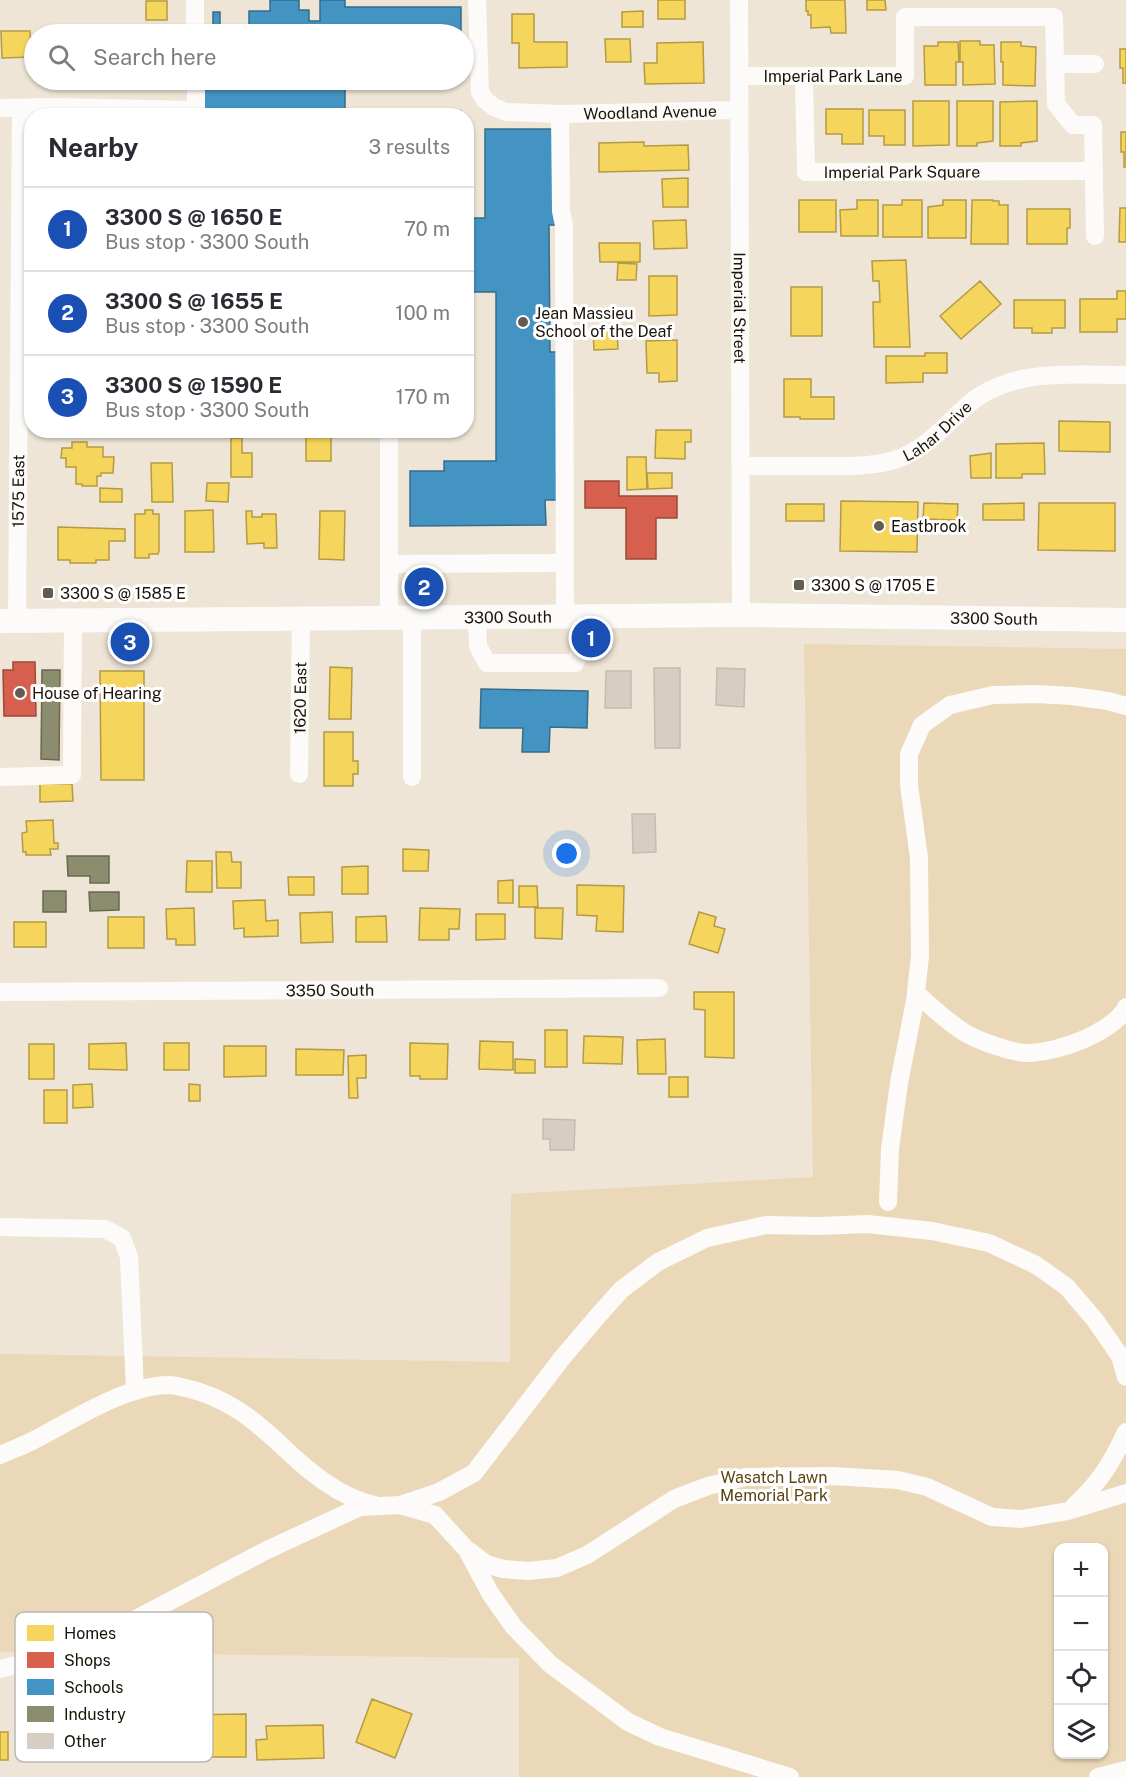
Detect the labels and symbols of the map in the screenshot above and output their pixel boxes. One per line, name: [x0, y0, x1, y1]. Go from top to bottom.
street label: Imperial Park Lane: [763, 67, 903, 86]
street label: Woodland Avenue: [583, 101, 717, 123]
street label: Imperial Park Square: [824, 162, 980, 182]
street label: Imperial Street: [730, 252, 749, 364]
place label: Jean Massieu School of the Deaf: [535, 304, 672, 341]
marker: Jean Massieu School of the Deaf: [516, 315, 530, 329]
street label: Lahar Drive: [900, 397, 976, 466]
street label: 1575 East: [9, 454, 28, 528]
place label: Eastbrook: [891, 517, 966, 536]
marker: Eastbrook: [872, 519, 886, 533]
pin: 2: [404, 564, 444, 610]
place label: 3300 S @ 1705 E: [811, 576, 935, 595]
marker: 3300 S @ 1705 E: [792, 578, 806, 592]
place label: 3300 S @ 1585 E: [60, 584, 186, 603]
marker: 3300 S @ 1585 E: [41, 586, 55, 600]
street label: 3300 South: [464, 608, 552, 627]
street label: 3300 South: [950, 609, 1038, 629]
pin: 1: [572, 616, 610, 660]
pin: 3: [110, 620, 150, 664]
street label: 1620 East: [291, 662, 310, 734]
place label: House of Hearing: [32, 684, 162, 703]
marker: House of Hearing: [13, 686, 27, 700]
your location: [552, 839, 581, 868]
street label: 3350 South: [286, 981, 374, 1000]
park label: Wasatch Lawn Memorial Park: [720, 1468, 828, 1505]
legend: [15, 1612, 213, 1762]
text: Homes: [64, 1624, 116, 1643]
text: Shops: [64, 1651, 111, 1670]
text: Schools: [64, 1678, 123, 1697]
text: Industry: [64, 1705, 126, 1724]
text: Other: [64, 1732, 106, 1751]

